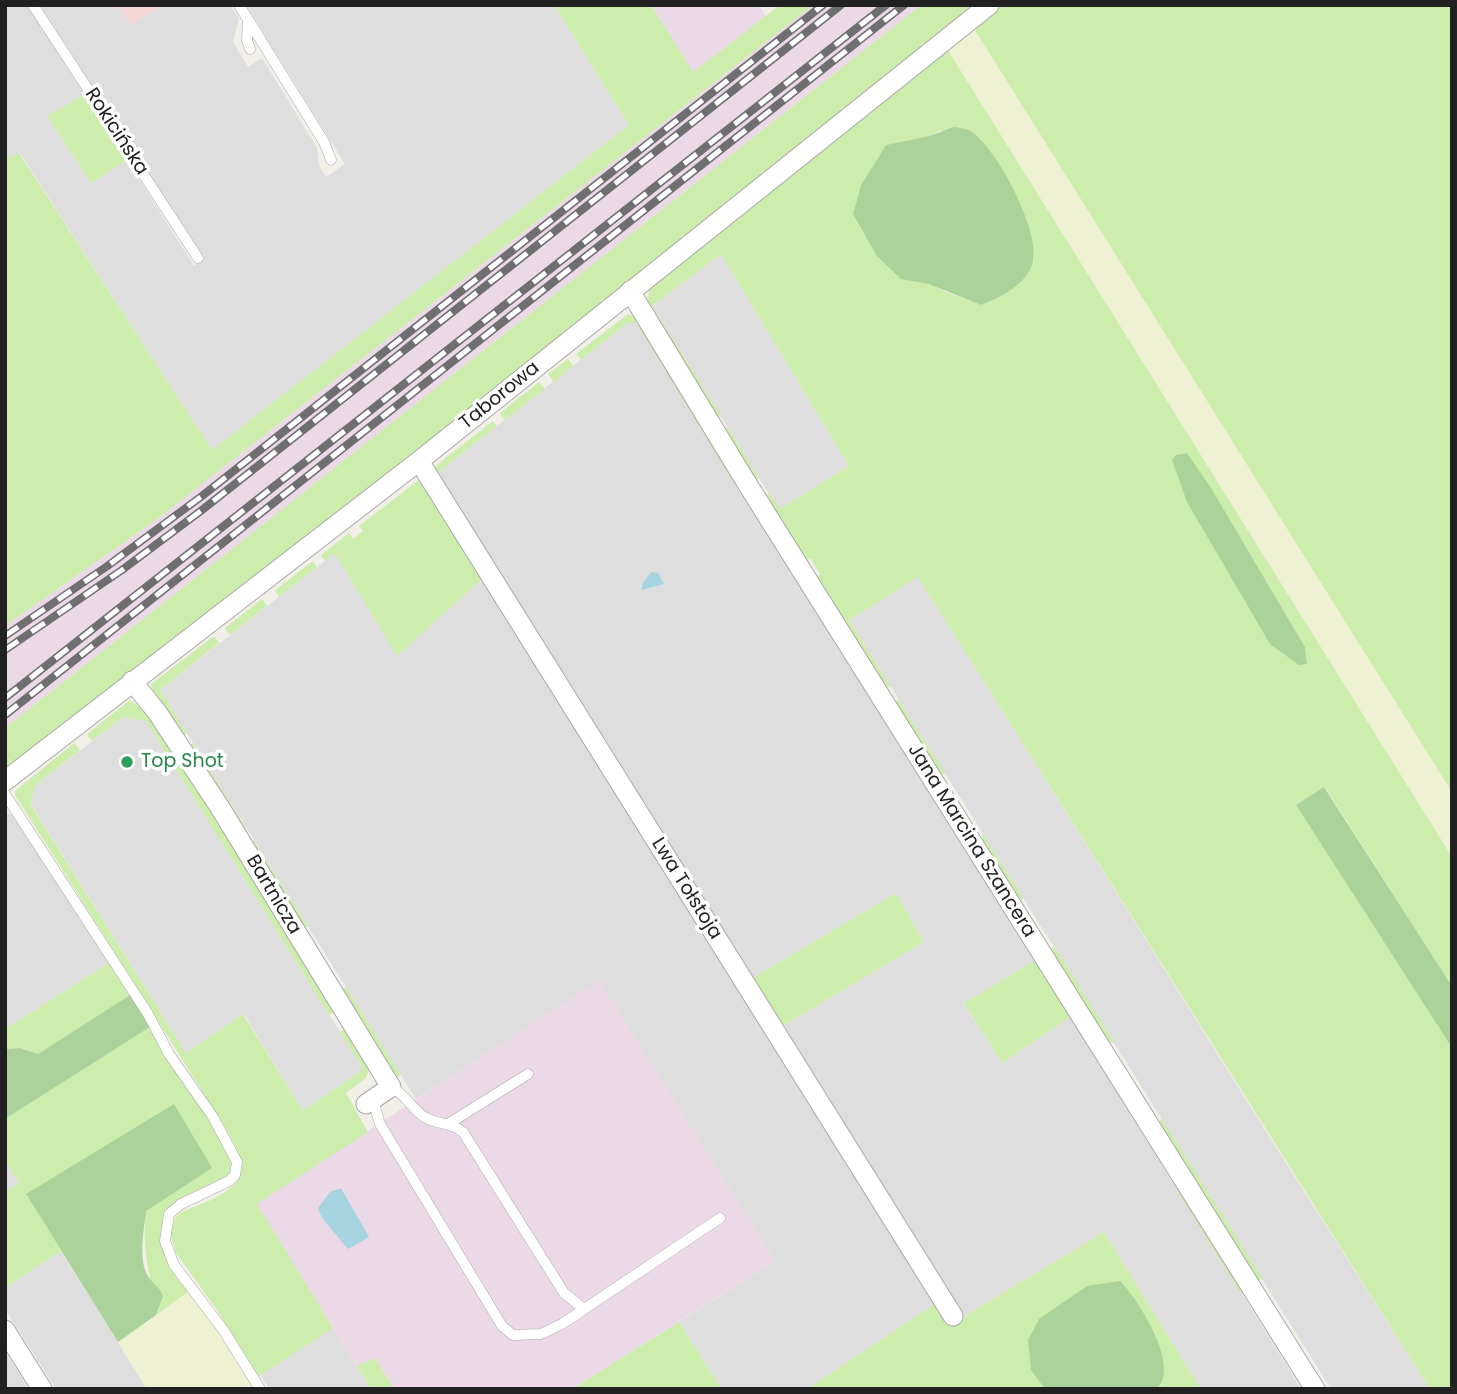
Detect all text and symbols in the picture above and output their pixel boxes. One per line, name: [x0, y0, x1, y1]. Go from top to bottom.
street label: Rokicińska: [79, 84, 153, 180]
street label: Taborowa: [456, 357, 544, 435]
street label: Jana Marcina Szancera: [902, 740, 1040, 942]
place label: Top Shot: [141, 751, 224, 773]
marker: Top Shot: [119, 754, 135, 770]
street label: Lwa Tołstoja: [646, 834, 726, 944]
street label: Bartnicza: [240, 851, 306, 939]

